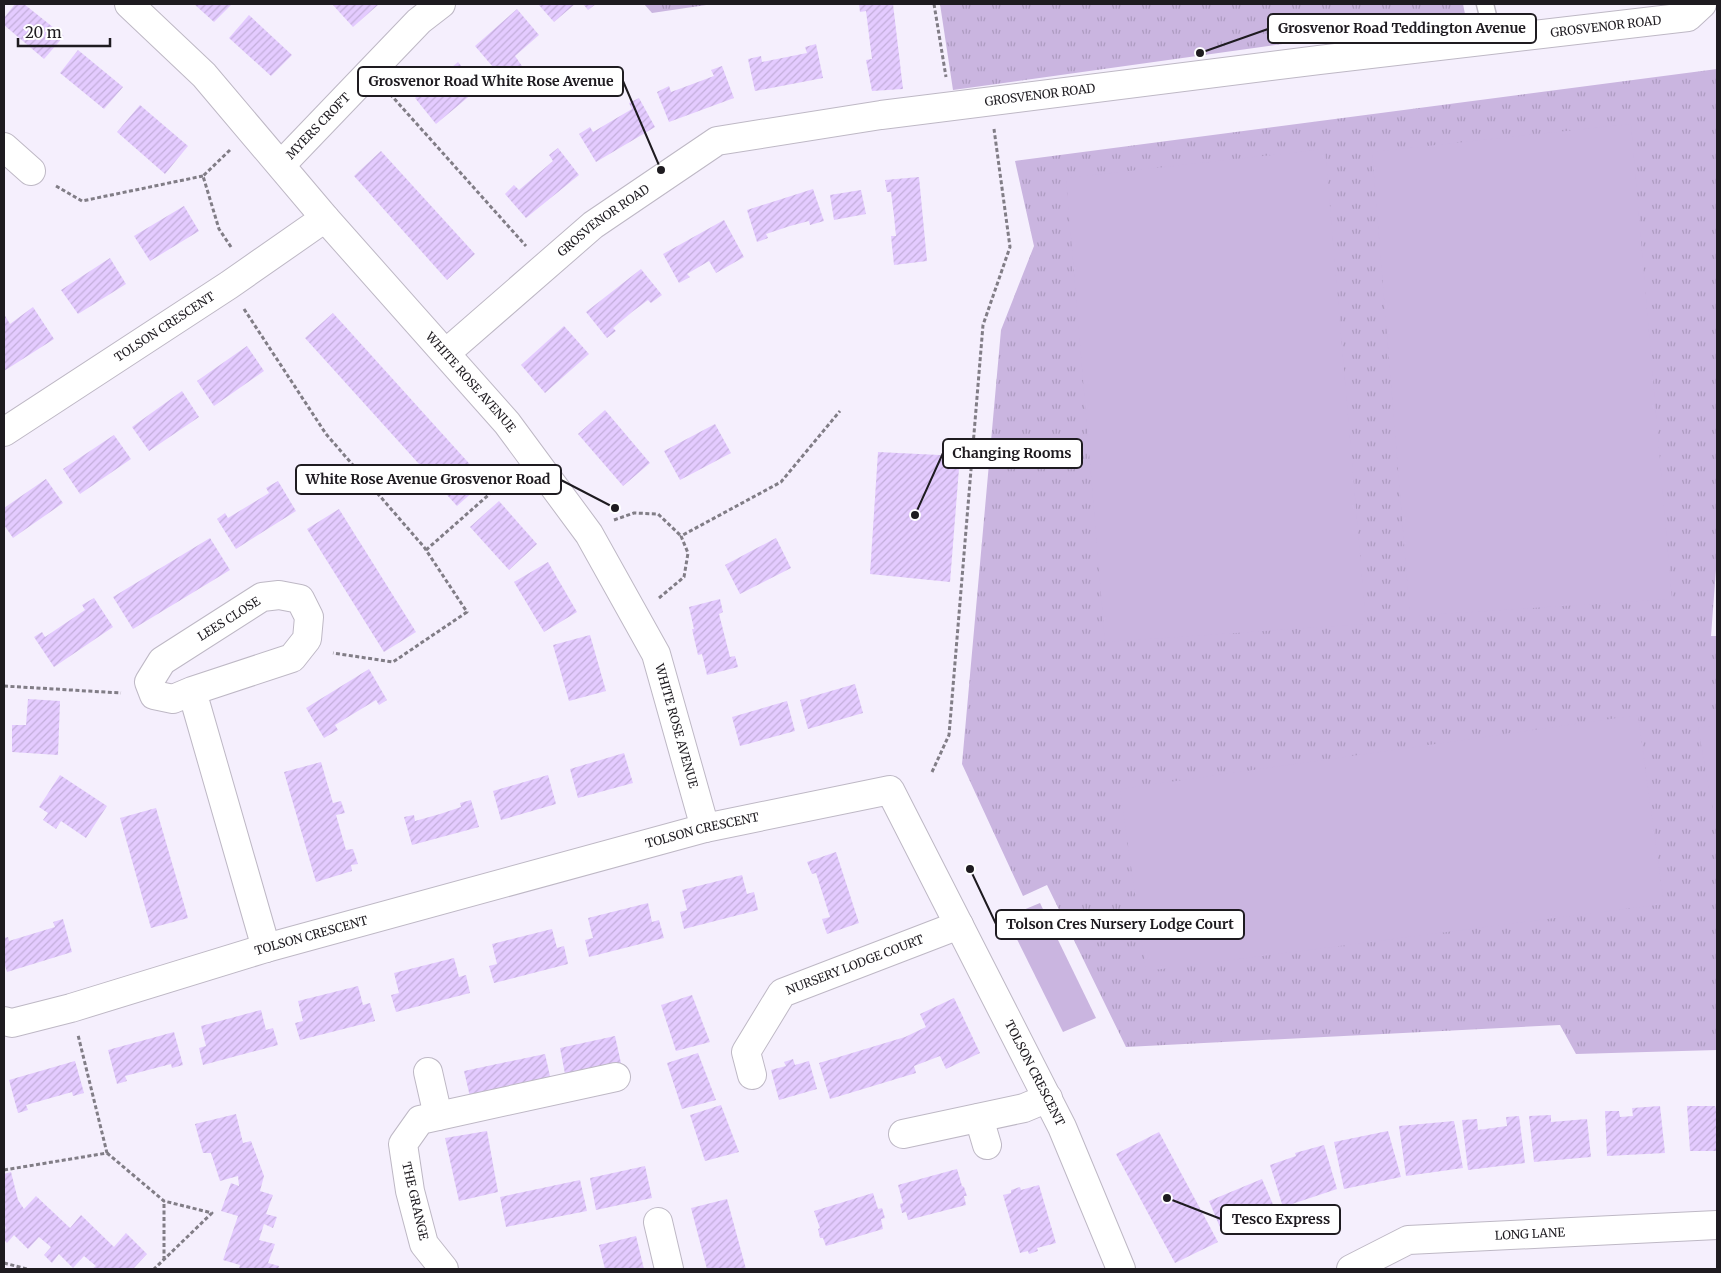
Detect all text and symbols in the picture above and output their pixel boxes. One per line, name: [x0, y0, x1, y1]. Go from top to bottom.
street label: GROSVENOR ROAD: [1550, 12, 1662, 40]
callout: Grosvenor Road Teddington Avenue: [1268, 14, 1536, 43]
scale bar: [18, 15, 110, 47]
text: Grosvenor Road Teddington Avenue: [1278, 19, 1526, 37]
text: 20 m: [25, 23, 62, 42]
callout: Grosvenor Road White Rose Avenue: [358, 67, 623, 96]
text: Grosvenor Road White Rose Avenue: [369, 72, 614, 90]
street label: GROSVENOR ROAD: [984, 80, 1096, 109]
street label: MYERS CROFT: [283, 89, 354, 162]
street label: GROSVENOR ROAD: [554, 181, 652, 260]
street label: TOLSON CRESCENT: [112, 288, 218, 365]
street label: WHITE ROSE AVENUE: [422, 328, 519, 435]
callout: Changing Rooms: [943, 439, 1082, 468]
text: Changing Rooms: [952, 444, 1072, 462]
callout: White Rose Avenue Grosvenor Road: [296, 465, 561, 494]
text: White Rose Avenue Grosvenor Road: [305, 470, 551, 488]
street label: LEES CLOSE: [195, 593, 263, 644]
street label: WHITE ROSE AVENUE: [652, 661, 702, 790]
street label: TOLSON CRESCENT: [643, 809, 761, 851]
callout: Tolson Cres Nursery Lodge Court: [996, 910, 1244, 939]
street label: TOLSON CRESCENT: [253, 912, 370, 958]
text: Tolson Cres Nursery Lodge Court: [1006, 915, 1234, 933]
street label: NURSERY LODGE COURT: [784, 931, 926, 998]
street label: TOLSON CRESCENT: [1002, 1018, 1068, 1129]
street label: THE GRANGE: [399, 1160, 432, 1242]
callout: Tesco Express: [1221, 1205, 1340, 1234]
text: Tesco Express: [1232, 1210, 1330, 1228]
street label: LONG LANE: [1495, 1224, 1566, 1243]

